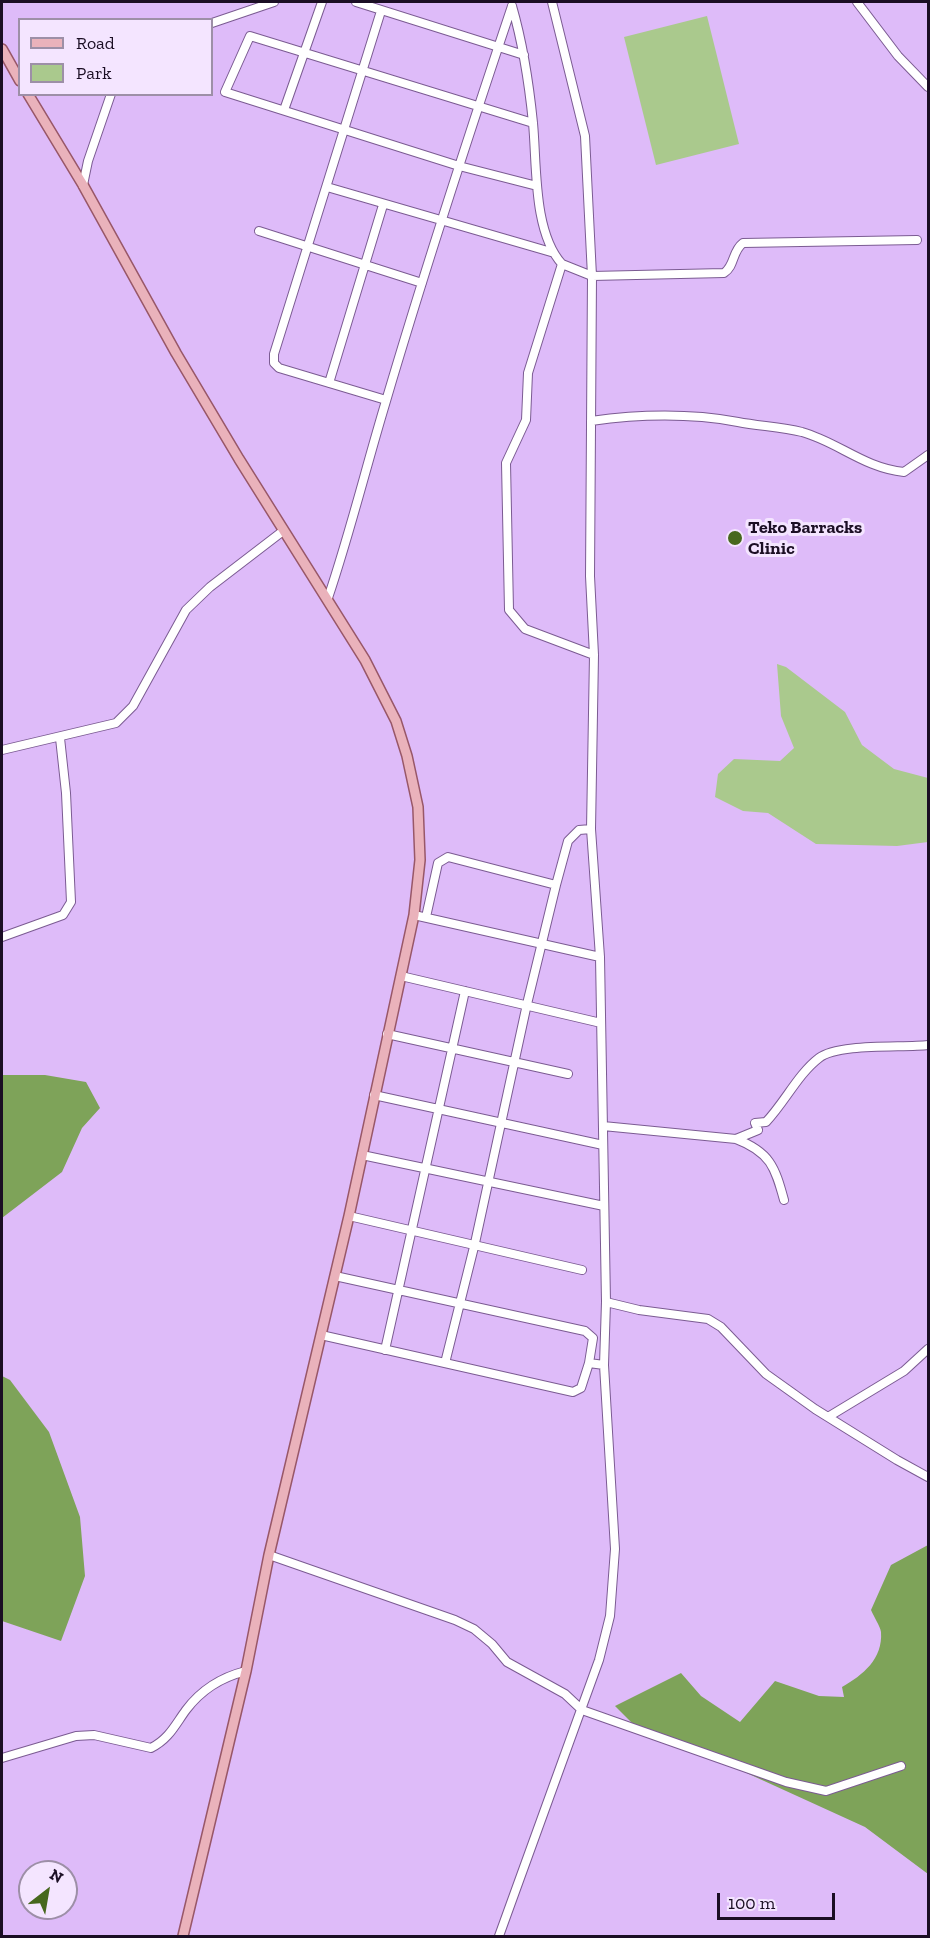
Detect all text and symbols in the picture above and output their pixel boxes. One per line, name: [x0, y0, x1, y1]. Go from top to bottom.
legend: [18, 18, 213, 96]
text: Road: [76, 32, 115, 54]
text: Park: [76, 62, 112, 84]
place label: Teko Barracks Clinic: [748, 517, 862, 560]
marker: Teko Barracks Clinic: [726, 529, 744, 547]
north arrow: [18, 1860, 78, 1920]
text: N: [46, 1865, 67, 1887]
scale bar: [720, 1881, 838, 1919]
text: 100 m: [728, 1892, 775, 1914]

